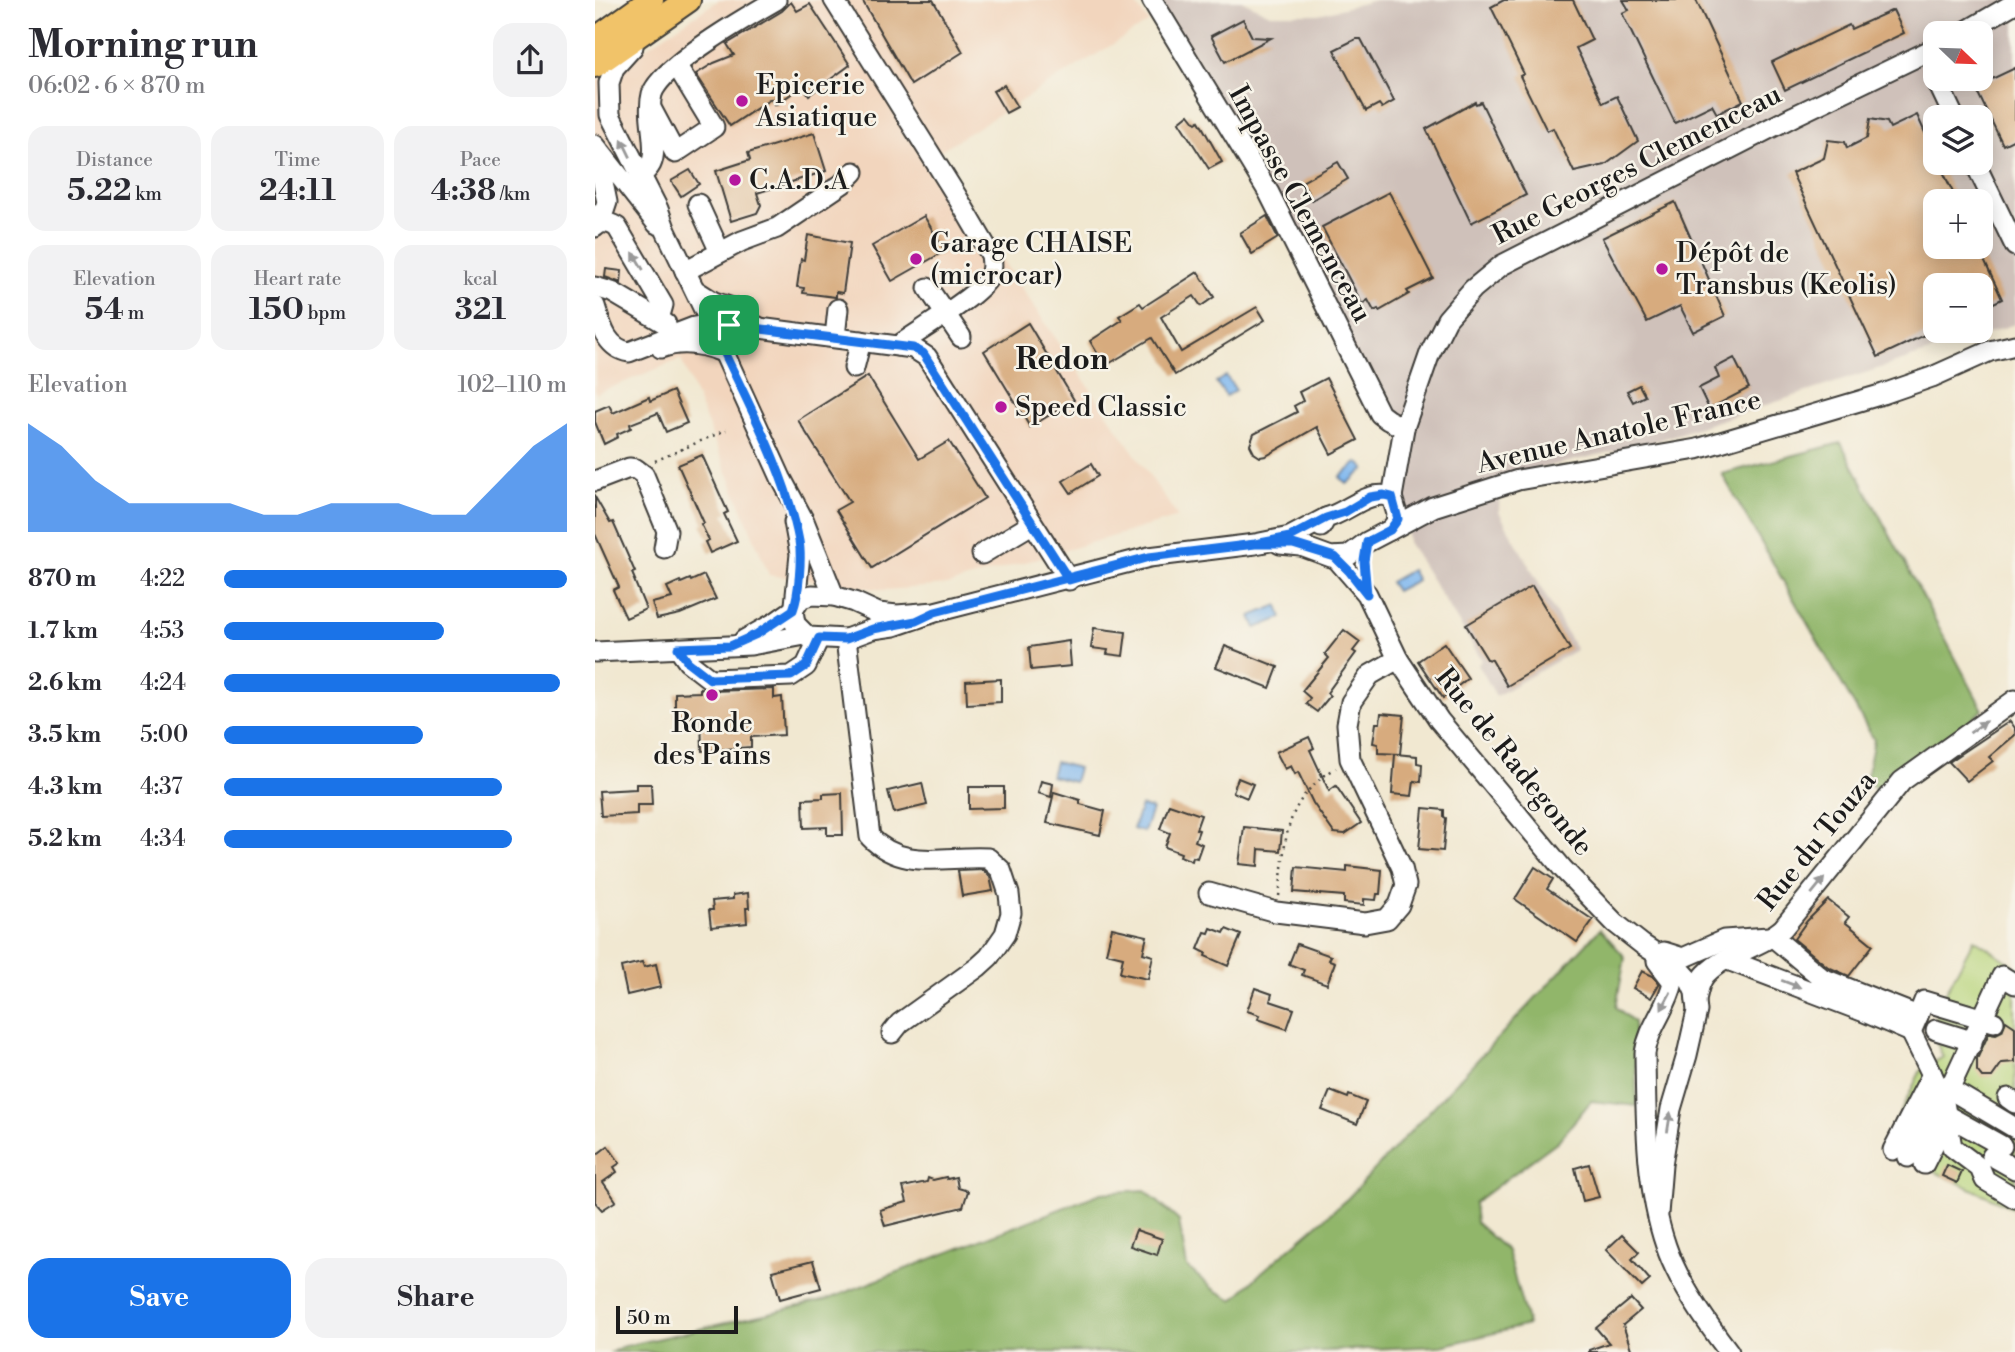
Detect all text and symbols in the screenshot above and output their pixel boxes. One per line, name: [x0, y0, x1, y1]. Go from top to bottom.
north arrow: [1923, 21, 1993, 91]
map controls: [1923, 21, 1993, 343]
text: Morning run: [28, 22, 258, 69]
button: share: [493, 23, 567, 97]
place label: Epicerie Asiatique: [755, 68, 877, 135]
text: 06:02 · 6 × 870 m: [28, 72, 205, 100]
street label: Rue Georges Clemenceau: [1487, 77, 1787, 253]
street label: Impasse Clemenceau: [1220, 80, 1380, 329]
marker: Epicerie Asiatique: [734, 93, 750, 109]
button: layers: [1923, 105, 1993, 175]
one-way arrow: [621, 138, 632, 158]
text: Distance: [76, 148, 153, 172]
text: Time: [275, 148, 320, 172]
text: Pace: [460, 148, 501, 172]
place label: C.A.D.A: [749, 163, 850, 198]
text: 5.22: [67, 172, 131, 210]
text: 24:11: [259, 172, 336, 210]
text: 4:38: [431, 172, 496, 210]
marker: C.A.D.A: [727, 172, 743, 188]
text: km: [131, 182, 162, 206]
text: /km: [496, 182, 530, 206]
button: +: [1923, 189, 1993, 259]
place label: Garage CHAISE (microcar): [930, 226, 1132, 293]
place label: Dépôt de Transbus (Keolis): [1676, 236, 1897, 303]
one-way arrow: [632, 251, 644, 270]
marker: Garage CHAISE (microcar): [908, 251, 924, 267]
marker: Dépôt de Transbus (Keolis): [1654, 261, 1670, 277]
text: Elevation: [73, 267, 156, 291]
text: Heart rate: [254, 267, 341, 291]
text: kcal: [463, 267, 498, 291]
button: −: [1923, 273, 1993, 343]
text: 54: [85, 291, 124, 329]
text: 150: [249, 291, 304, 329]
text: 321: [455, 291, 506, 329]
pin: [699, 295, 759, 355]
text: m: [124, 301, 144, 325]
text: bpm: [304, 301, 346, 325]
icon: arrive: [710, 306, 748, 344]
district label: Redon: [1016, 341, 1109, 379]
text: Elevation: [28, 371, 128, 399]
text: 102–110 m: [457, 371, 567, 399]
street label: Avenue Anatole France: [1472, 382, 1765, 482]
place label: Speed Classic: [1015, 390, 1187, 425]
marker: Speed Classic: [993, 399, 1009, 415]
text: 870 m: [28, 565, 96, 593]
text: 4:22: [140, 565, 185, 593]
text: 1.7 km: [28, 617, 98, 645]
text: 4:53: [140, 617, 184, 645]
street label: Rue de Radegonde: [1427, 661, 1601, 863]
text: 2.6 km: [28, 669, 102, 697]
text: 4:24: [140, 669, 186, 697]
marker: Ronde des Pains: [704, 687, 720, 703]
place label: Ronde des Pains: [653, 706, 771, 773]
one-way arrow: [1969, 720, 1987, 734]
text: 3.5 km: [28, 721, 101, 749]
text: 5:00: [140, 721, 188, 749]
street label: Rue du Touza: [1750, 764, 1884, 918]
text: 4.3 km: [28, 773, 102, 801]
text: 4:37: [140, 773, 183, 801]
text: 5.2 km: [28, 825, 102, 853]
text: 4:34: [140, 825, 186, 853]
one-way arrow: [1810, 877, 1825, 894]
one-way arrow: [1781, 978, 1802, 989]
one-way arrow: [1660, 991, 1671, 1011]
one-way arrow: [1663, 1111, 1674, 1133]
button: Save: [28, 1258, 291, 1338]
button: Share: [305, 1258, 567, 1338]
scale bar: [616, 1303, 739, 1335]
text: 50 m: [627, 1306, 671, 1330]

